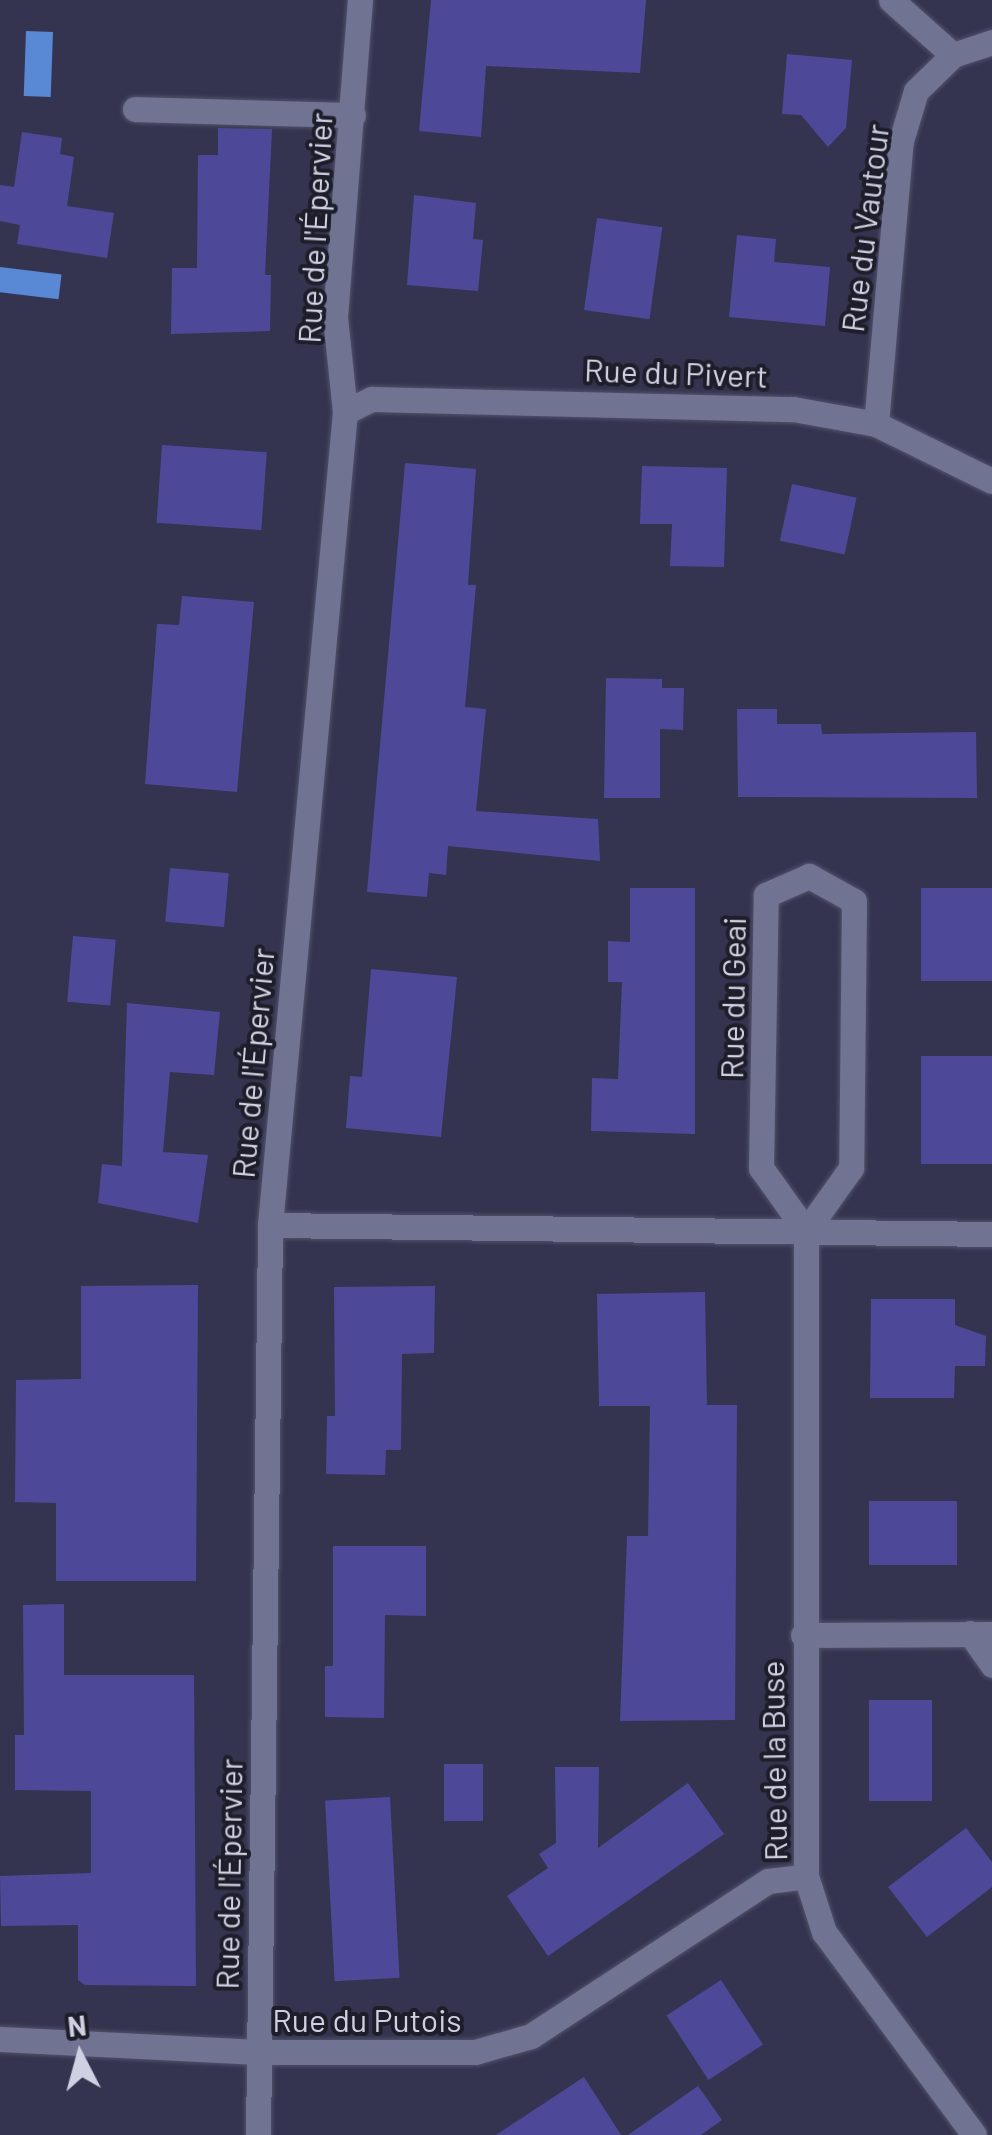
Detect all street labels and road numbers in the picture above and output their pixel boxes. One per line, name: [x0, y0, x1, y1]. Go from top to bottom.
street label: Rue de l'Épervier: [289, 112, 339, 344]
street label: Rue du Vautour: [832, 122, 896, 334]
street label: Rue du Pivert: [583, 350, 769, 394]
street label: Rue du Geai: [711, 917, 753, 1079]
street label: Rue de l'Épervier: [223, 946, 281, 1180]
street label: Rue de la Buse: [752, 1660, 794, 1862]
street label: Rue de l'Épervier: [207, 1758, 249, 1990]
street label: Rue du Putois: [272, 2000, 462, 2038]

